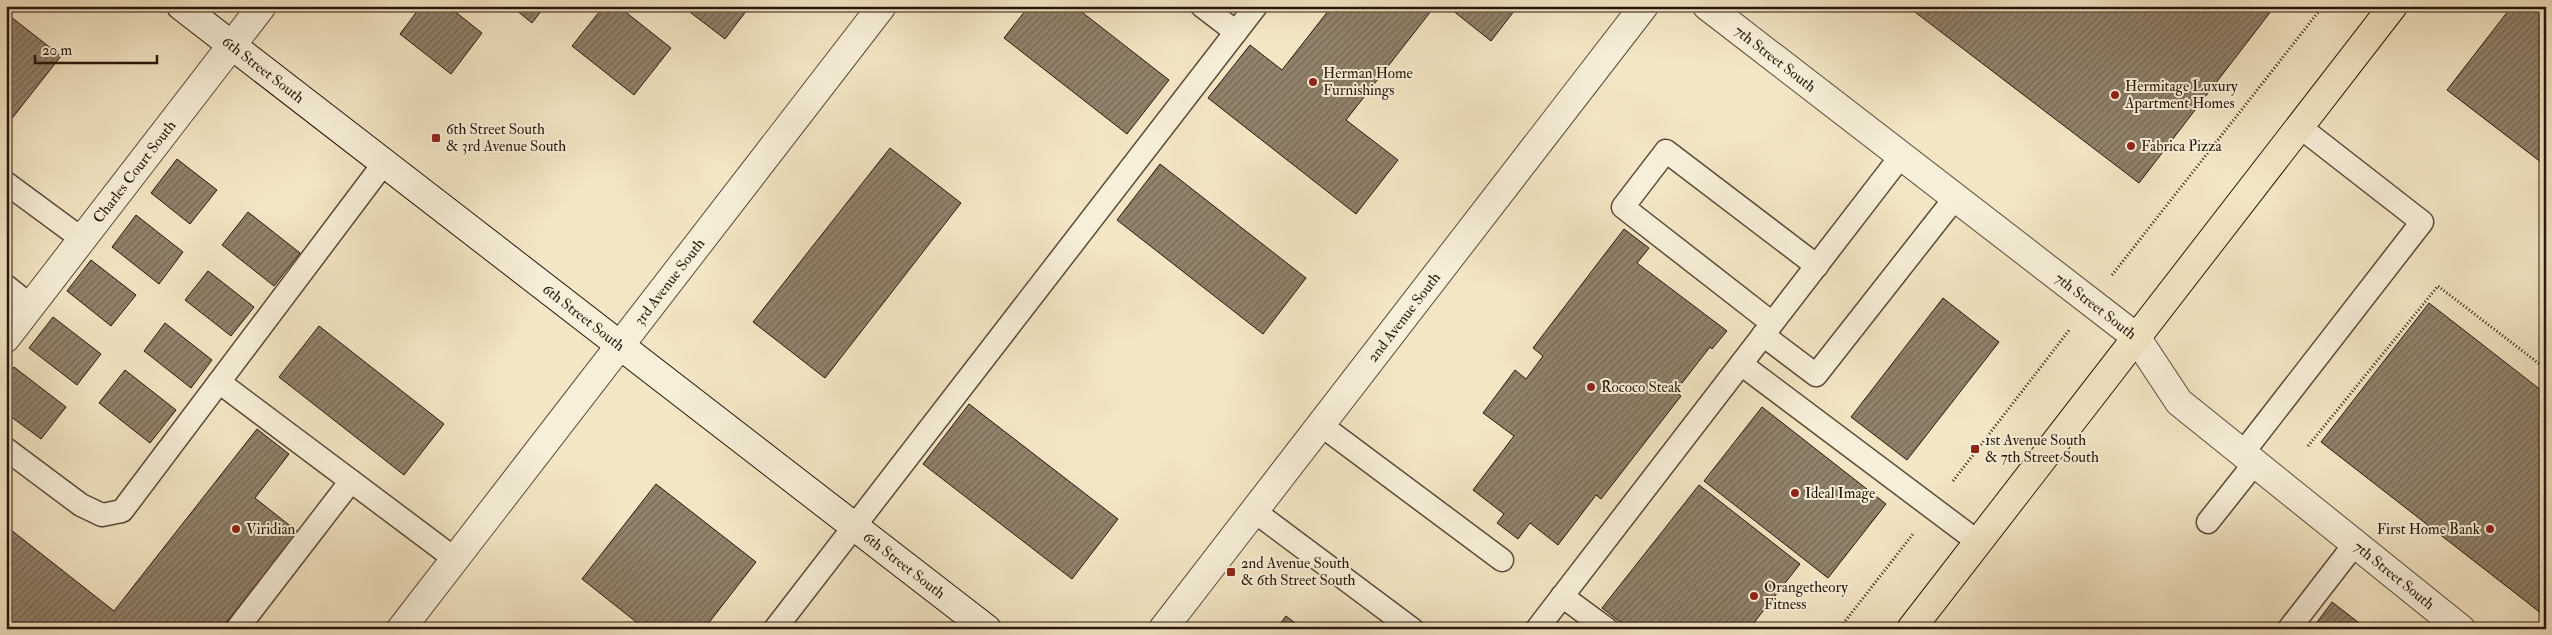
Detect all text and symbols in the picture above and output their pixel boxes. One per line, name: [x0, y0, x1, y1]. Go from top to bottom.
street label: 7th Street South: [1730, 21, 1820, 96]
scale bar: [35, 32, 158, 64]
street label: 6th Street South: [218, 32, 308, 107]
text: 20 m: [42, 41, 72, 60]
place label: Herman Home Furnishings: [1323, 64, 1413, 100]
marker: Herman Home Furnishings: [1307, 76, 1319, 88]
place label: Hermitage Luxury Apartment Homes: [2124, 77, 2238, 114]
marker: Hermitage Luxury Apartment Homes: [2109, 89, 2121, 101]
street label: Charles Court South: [89, 116, 180, 227]
place label: 6th Street South & 3rd Avenue South: [446, 120, 566, 156]
marker: 6th Street South & 3rd Avenue South: [430, 132, 442, 144]
place label: Fabrica Pizza: [2141, 137, 2223, 156]
marker: Fabrica Pizza: [2125, 140, 2137, 152]
street label: 3rd Avenue South: [630, 234, 709, 329]
street label: 2nd Avenue South: [1363, 268, 1445, 366]
street label: 7th Street South: [2051, 268, 2141, 344]
street label: 6th Street South: [539, 280, 629, 355]
place label: Rococo Steak: [1601, 378, 1681, 397]
marker: Rococo Steak: [1585, 381, 1597, 393]
place label: 1st Avenue South & 7th Street South: [1985, 431, 2099, 467]
marker: 1st Avenue South & 7th Street South: [1969, 443, 1981, 455]
place label: Ideal Image: [1805, 484, 1875, 503]
marker: Ideal Image: [1789, 487, 1801, 499]
place label: Viridian: [246, 520, 296, 539]
place label: First Home Bank: [2377, 520, 2480, 539]
marker: Viridian: [230, 523, 242, 535]
marker: First Home Bank: [2484, 523, 2496, 535]
street label: 6th Street South: [859, 527, 949, 603]
street label: 7th Street South: [2350, 537, 2438, 613]
place label: 2nd Avenue South & 6th Street South: [1241, 554, 1356, 590]
marker: 2nd Avenue South & 6th Street South: [1225, 566, 1237, 578]
place label: Orangetheory Fitness: [1764, 578, 1848, 614]
marker: Orangetheory Fitness: [1748, 590, 1760, 602]

